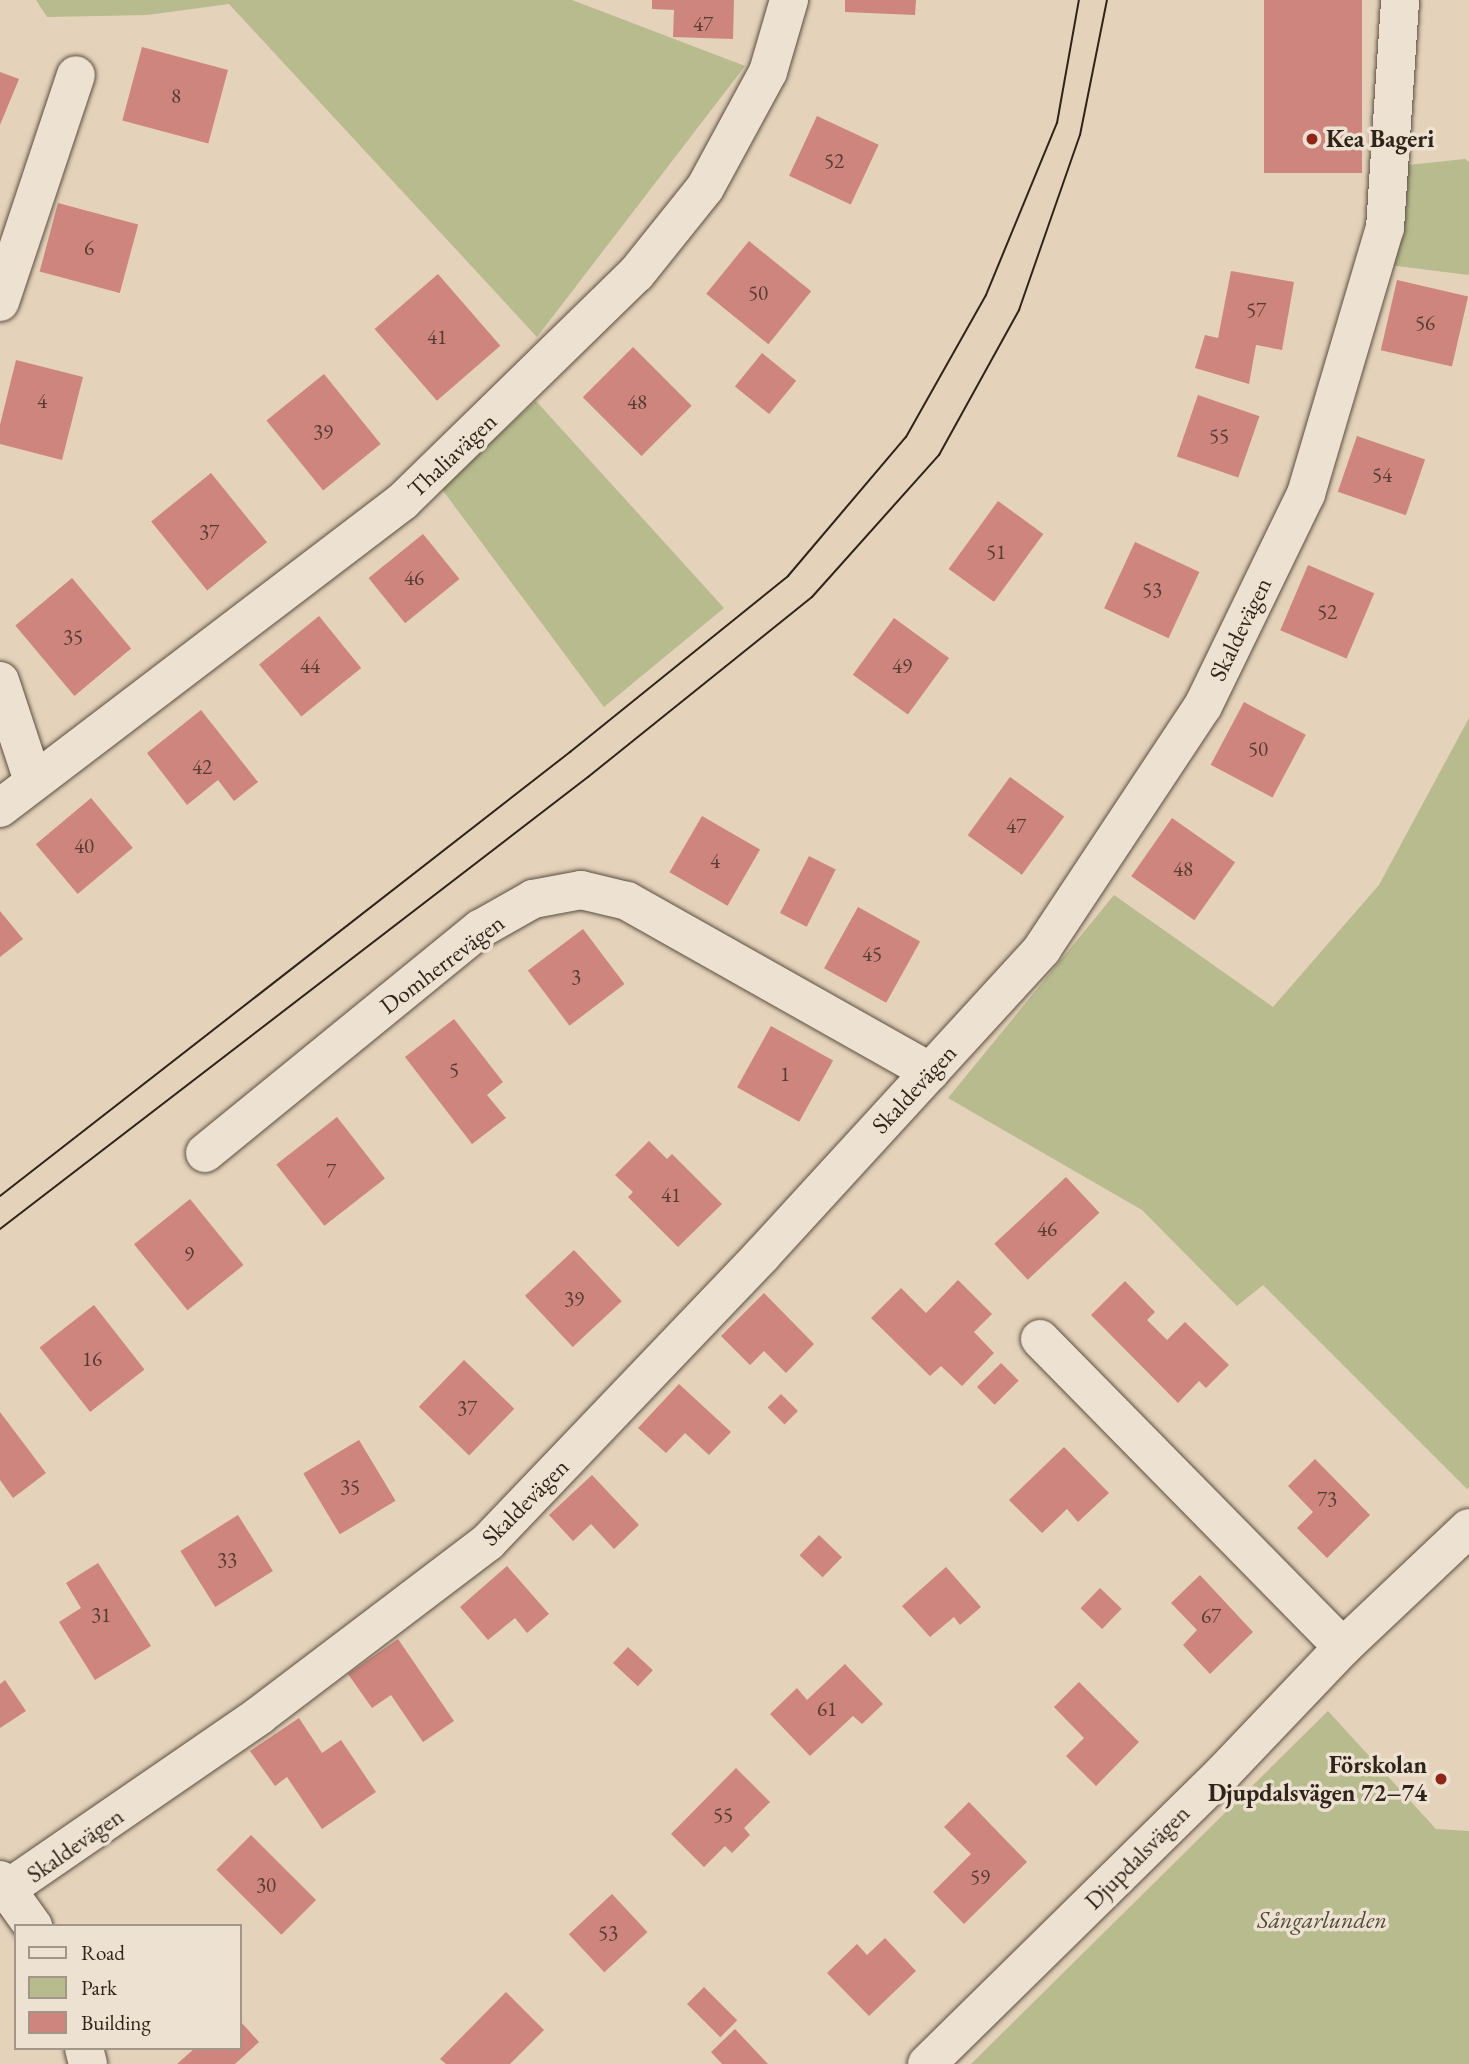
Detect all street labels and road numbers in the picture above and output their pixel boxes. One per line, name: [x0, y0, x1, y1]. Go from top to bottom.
street label: Thaliavägen: [402, 407, 502, 503]
street label: Skaldevägen: [1203, 573, 1277, 685]
street label: Domherrevägen: [374, 908, 510, 1020]
street label: Skaldevägen: [865, 1038, 963, 1140]
street label: Skaldevägen: [475, 1452, 575, 1552]
street label: Djupdalsvägen: [1079, 1799, 1195, 1915]
street label: Skaldevägen: [21, 1801, 129, 1889]

